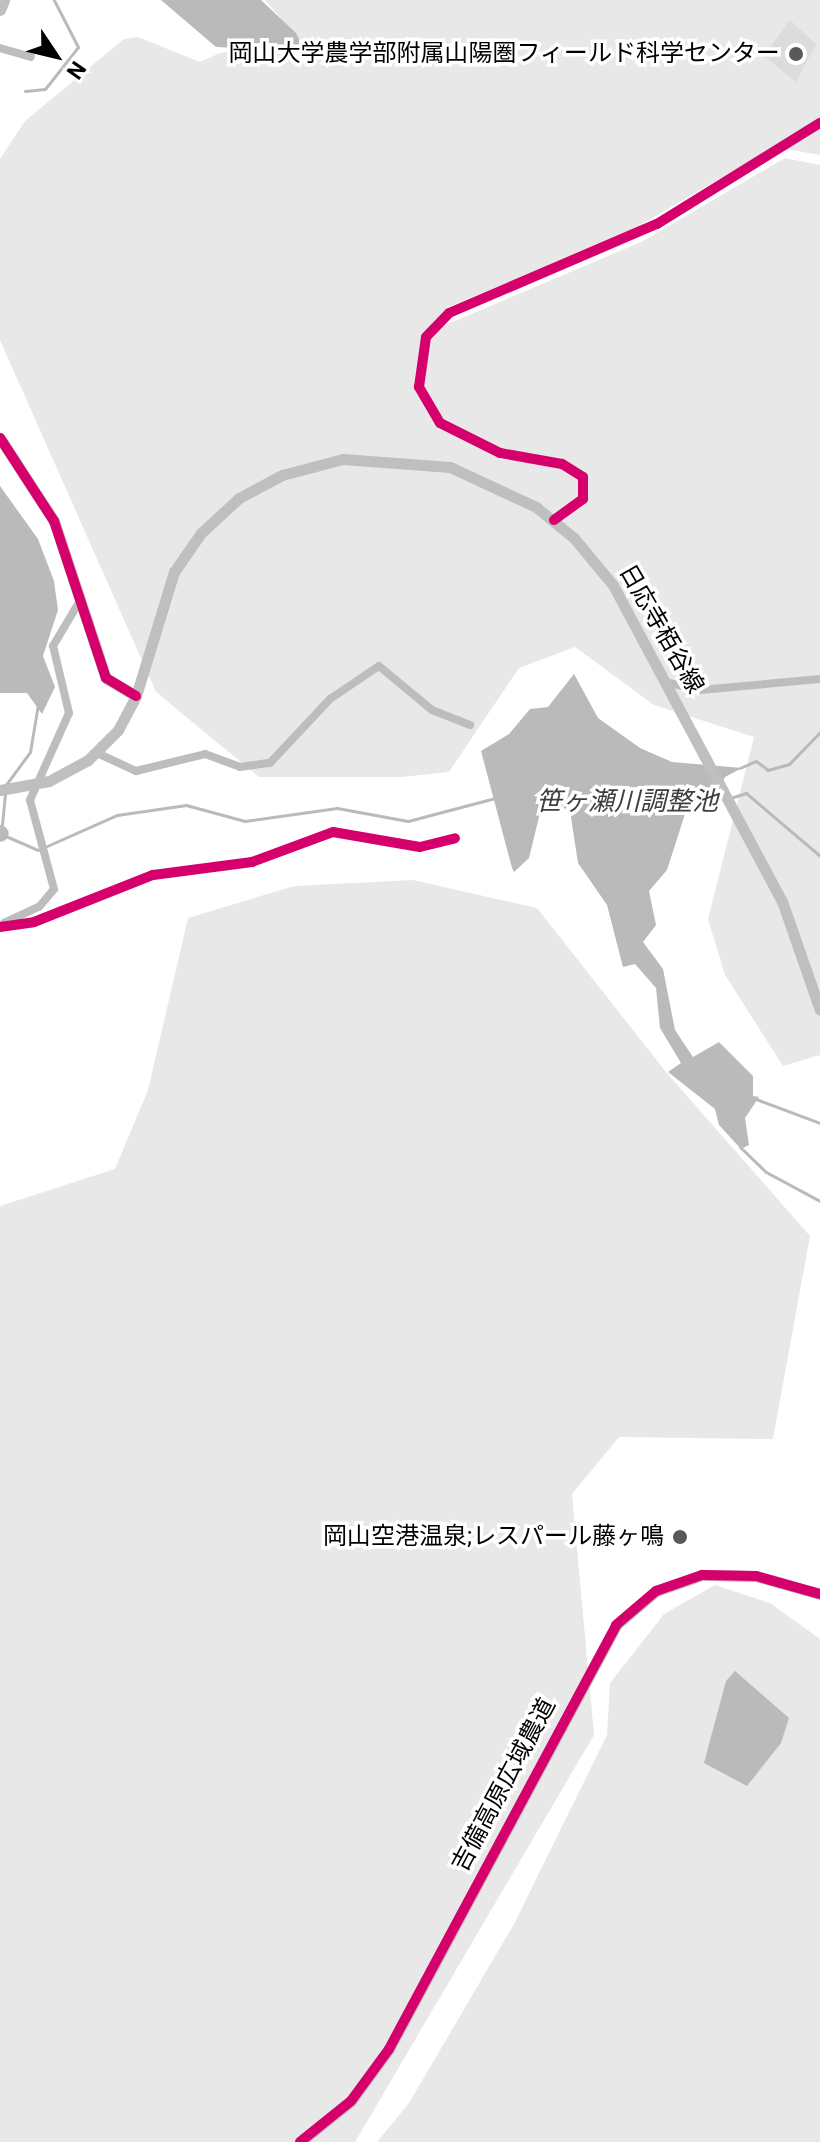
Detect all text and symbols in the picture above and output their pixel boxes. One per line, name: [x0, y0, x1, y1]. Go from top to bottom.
north arrow: [16, 16, 96, 96]
place label: 岡山大学農学部附属山陽圏フィールド科学センター: [228, 40, 780, 68]
marker: 岡山大学農学部附属山陽圏フィールド科学センター: [787, 45, 805, 63]
text: N: [61, 57, 91, 84]
street label: 日応寺栢谷線: [613, 559, 709, 699]
water label: 笹ヶ瀬川調整池: [536, 786, 718, 818]
place label: 岡山空港温泉;レスパール藤ヶ鳴: [323, 1523, 664, 1551]
marker: 岡山空港温泉;レスパール藤ヶ鳴: [671, 1528, 689, 1546]
street label: 吉備高原広域農道: [446, 1693, 562, 1877]

